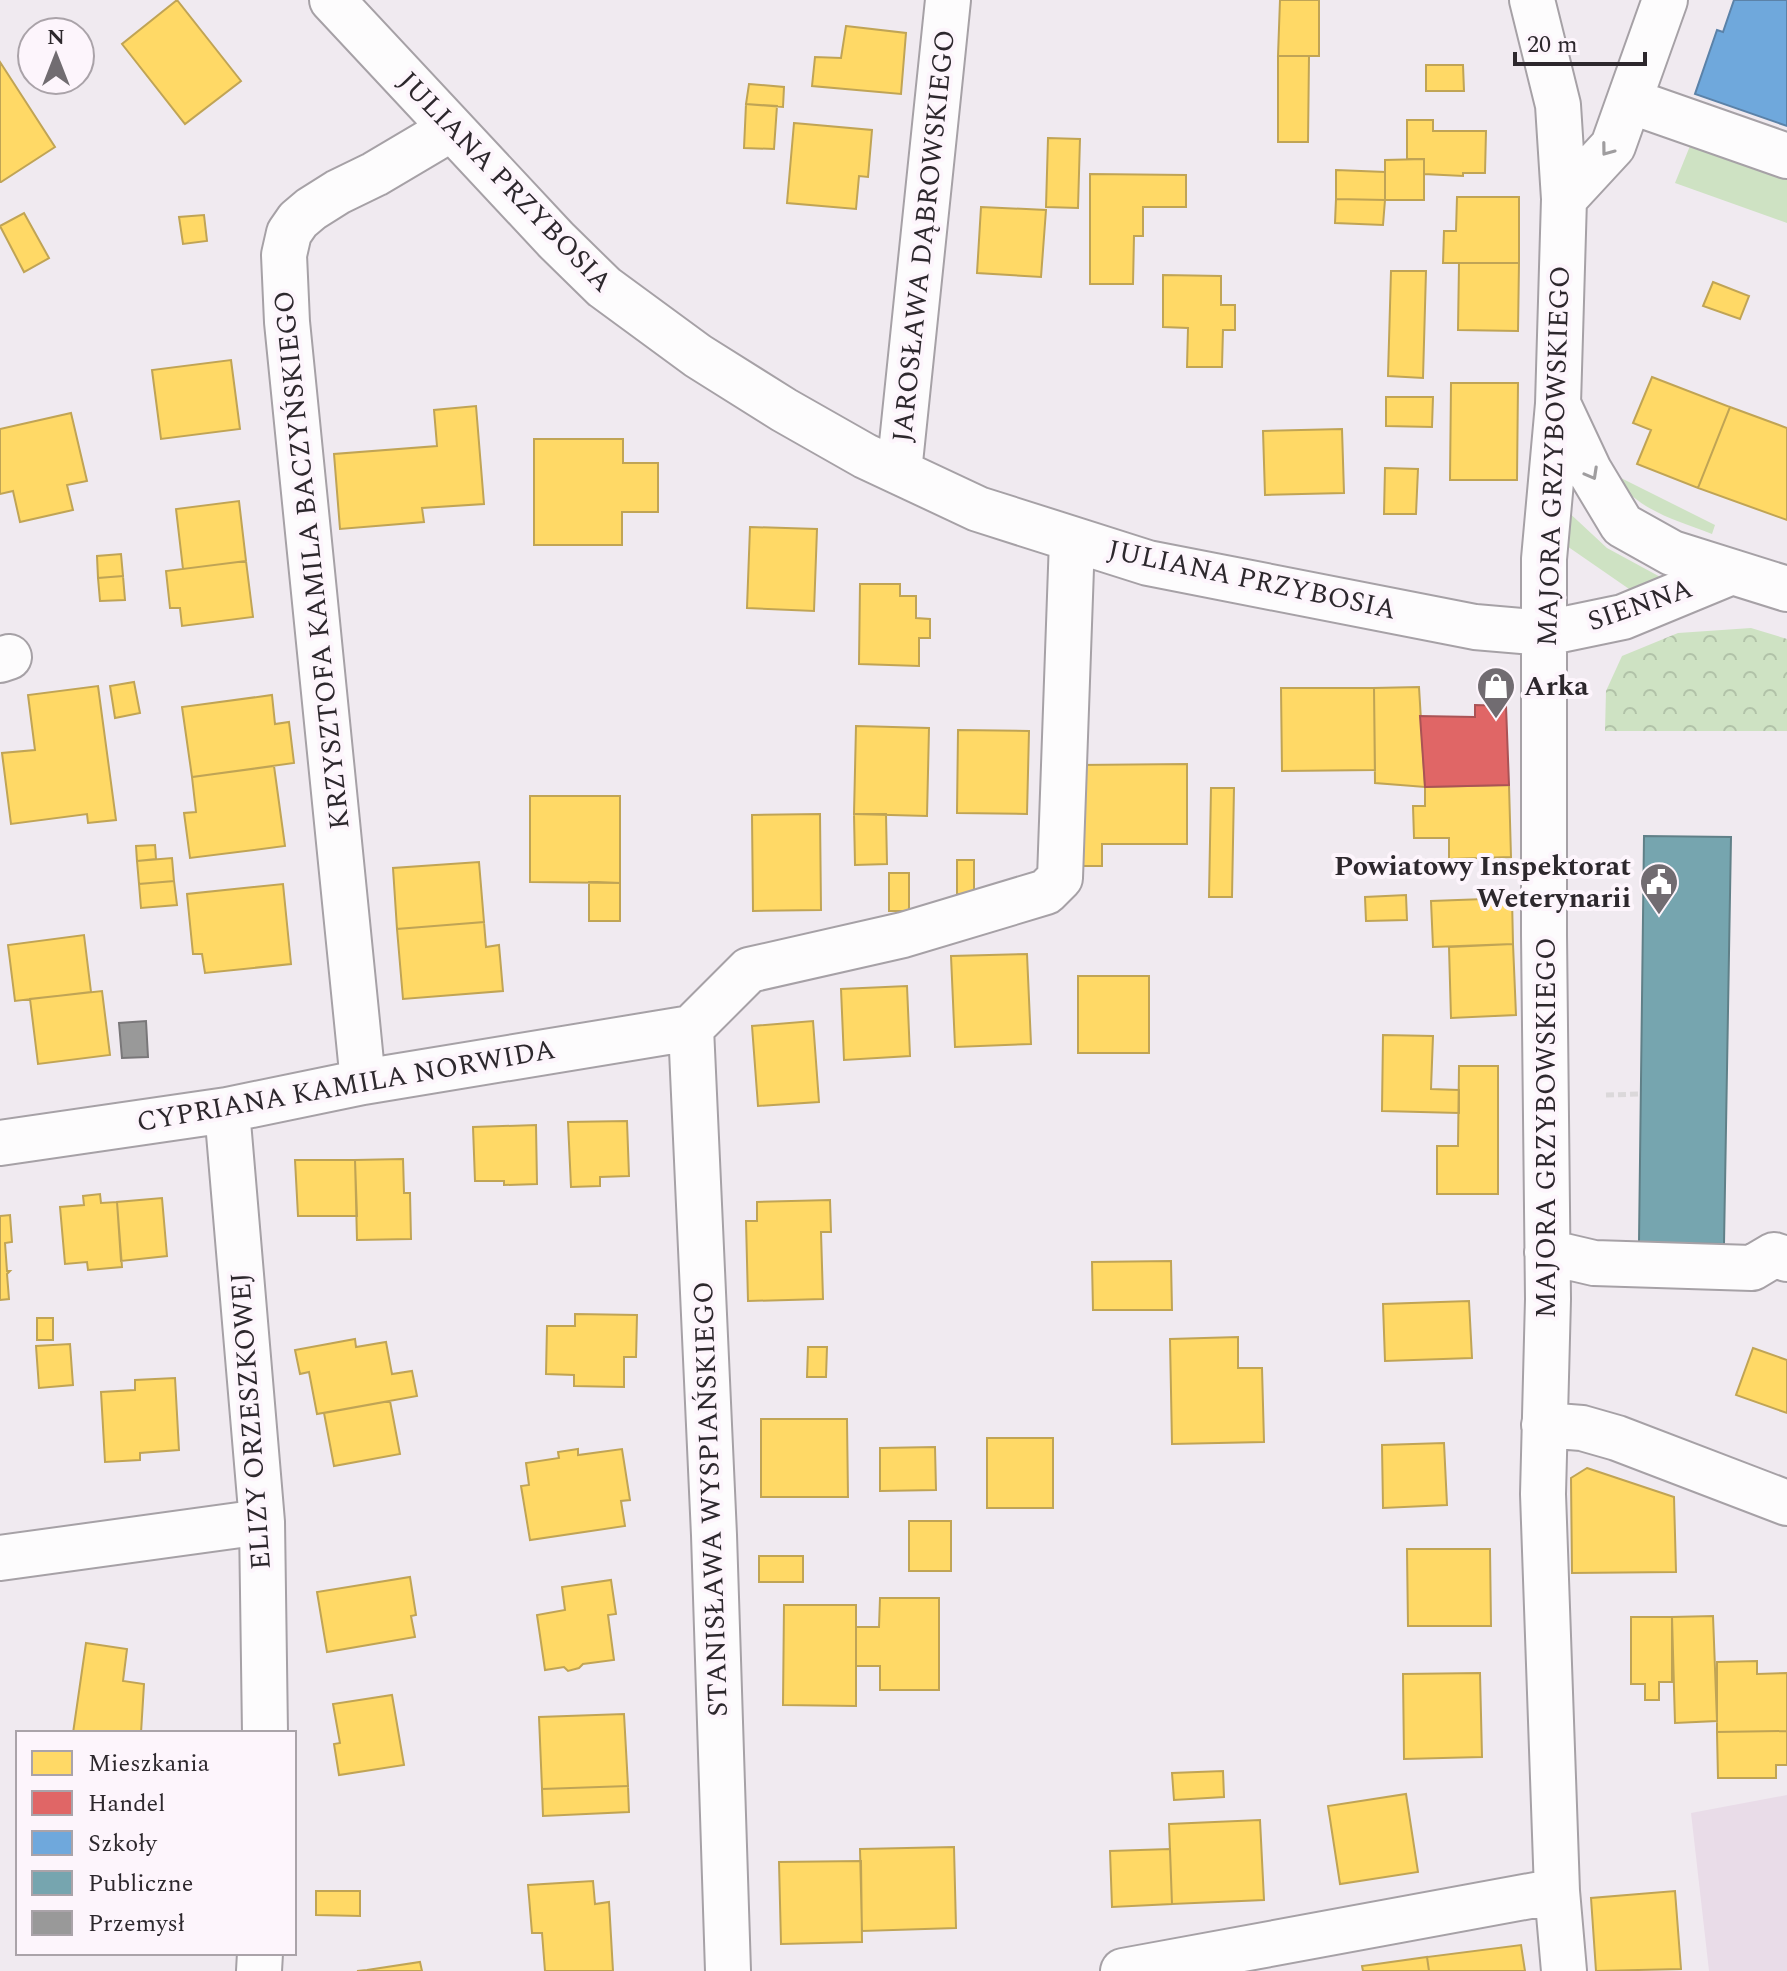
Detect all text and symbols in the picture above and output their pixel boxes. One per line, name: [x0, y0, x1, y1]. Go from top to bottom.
north arrow: [16, 16, 96, 96]
scale bar: [1515, 16, 1645, 66]
text: N: [47, 21, 65, 54]
text: 20 m: [1527, 27, 1578, 63]
street label: JAROSŁAWA DĄBROWSKIEGO: [881, 28, 967, 444]
street label: JULIANA PRZYBOSIA: [388, 61, 622, 303]
one-way arrow: [1603, 141, 1617, 156]
street label: MAJORA GRZYBOWSKIEGO: [1526, 265, 1582, 647]
street label: KRZYSZTOFA KAMILA BACZYŃSKIEGO: [262, 288, 362, 832]
one-way arrow: [1582, 465, 1598, 480]
street label: JULIANA PRZYBOSIA: [1104, 528, 1400, 632]
street label: SIENNA: [1582, 567, 1698, 643]
shop icon: Arka: [1475, 665, 1517, 720]
place label: Arka: [1524, 665, 1589, 708]
place label: Powiatowy Inspektorat Weterynarii: [1334, 845, 1631, 920]
public building icon: Powiatowy Inspektorat Weterynarii: [1638, 861, 1680, 916]
street label: MAJORA GRZYBOWSKIEGO: [1525, 937, 1568, 1319]
street label: CYPRIANA KAMILA NORWIDA: [133, 1028, 559, 1144]
street label: ELIZY ORZESZKOWEJ: [219, 1271, 283, 1571]
street label: STANISŁAWA WYSPIAŃSKIEGO: [682, 1281, 740, 1717]
legend: [16, 1731, 296, 1955]
text: Mieszkania: [88, 1746, 210, 1782]
text: Handel: [88, 1786, 165, 1822]
text: Szkoły: [88, 1826, 158, 1862]
text: Publiczne: [88, 1866, 193, 1902]
text: Przemysł: [88, 1906, 185, 1942]

